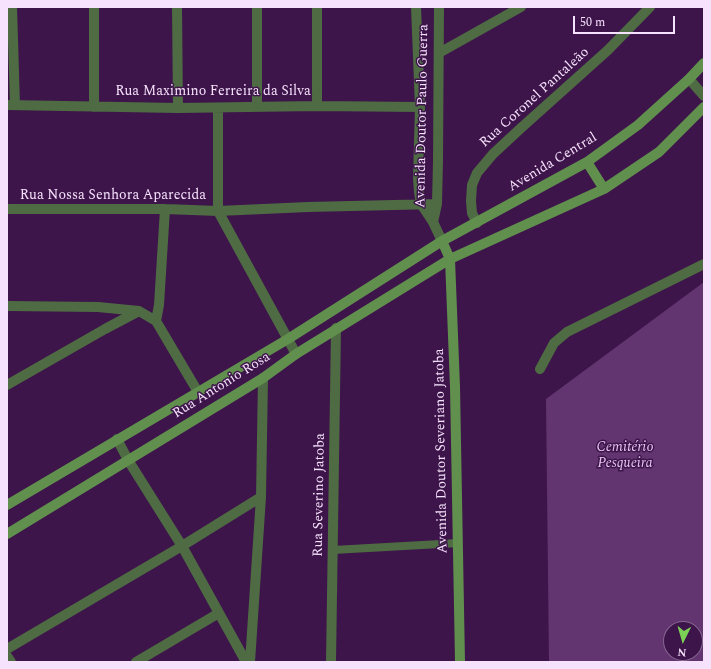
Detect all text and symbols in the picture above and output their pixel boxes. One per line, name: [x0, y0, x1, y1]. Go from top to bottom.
scale bar: [575, 8, 677, 34]
text: 50 m: [580, 13, 605, 32]
street label: Avenida Doutor Paulo Guerra: [413, 24, 433, 208]
street label: Rua Coronel Pantaleão: [477, 44, 593, 152]
street label: Rua Maximino Ferreira da Silva: [115, 84, 311, 100]
street label: Avenida Central: [505, 130, 601, 196]
street label: Rua Nossa Senhora Aparecida: [20, 188, 206, 204]
street label: Avenida Doutor Severiano Jatoba: [432, 348, 452, 554]
street label: Rua Antonio Rosa: [170, 349, 274, 423]
street label: Rua Severino Jatoba: [311, 433, 329, 557]
park label: Cemitério Pesqueira: [596, 440, 654, 472]
north arrow: [663, 621, 703, 661]
text: N: [677, 644, 687, 661]

